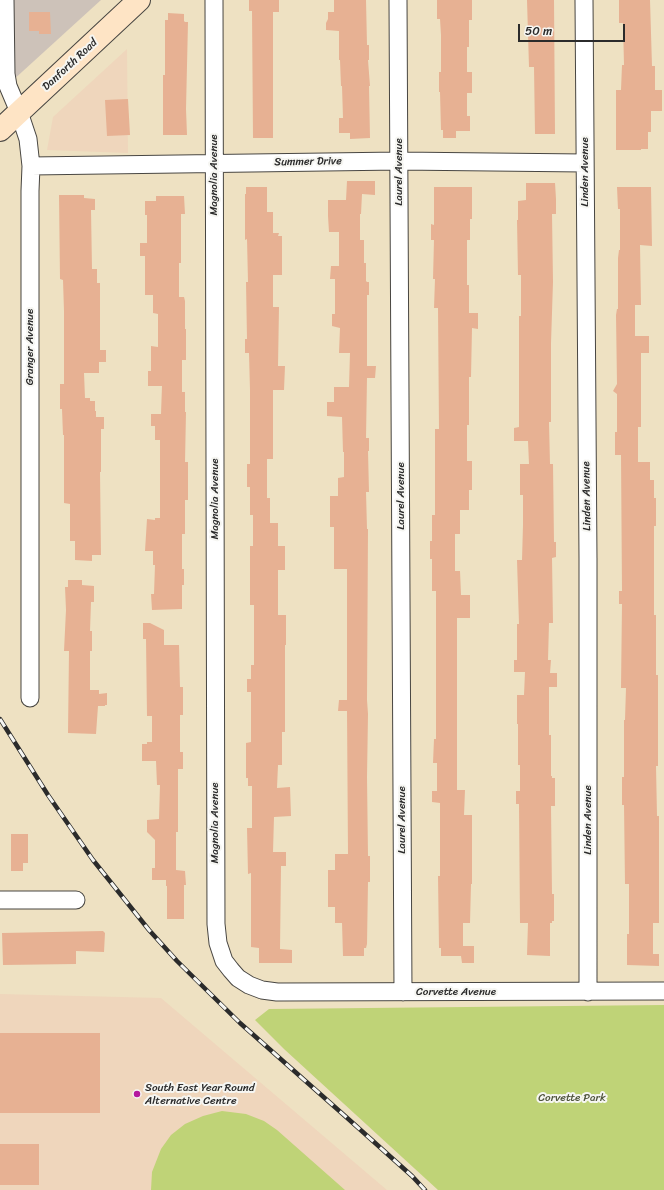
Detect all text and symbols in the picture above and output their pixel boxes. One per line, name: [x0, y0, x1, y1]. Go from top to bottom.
scale bar: [520, 16, 627, 42]
text: 50 m: [525, 20, 552, 42]
street label: Danforth Road: [40, 36, 100, 94]
street label: Magnolia Avenue: [207, 134, 221, 216]
street label: Linden Avenue: [578, 137, 592, 207]
street label: Laurel Avenue: [392, 138, 406, 206]
street label: Summer Drive: [274, 155, 342, 169]
street label: Granger Avenue: [23, 309, 37, 385]
street label: Magnolia Avenue: [208, 458, 222, 540]
street label: Linden Avenue: [580, 461, 594, 531]
street label: Laurel Avenue: [394, 462, 408, 530]
street label: Magnolia Avenue: [208, 782, 222, 864]
street label: Linden Avenue: [581, 785, 595, 855]
street label: Laurel Avenue: [395, 786, 409, 854]
street label: Corvette Avenue: [416, 985, 496, 999]
place label: South East Year Round Alternative Centre: [145, 1081, 255, 1107]
marker: South East Year Round Alternative Centre: [132, 1089, 142, 1099]
park label: Corvette Park: [538, 1091, 606, 1105]

